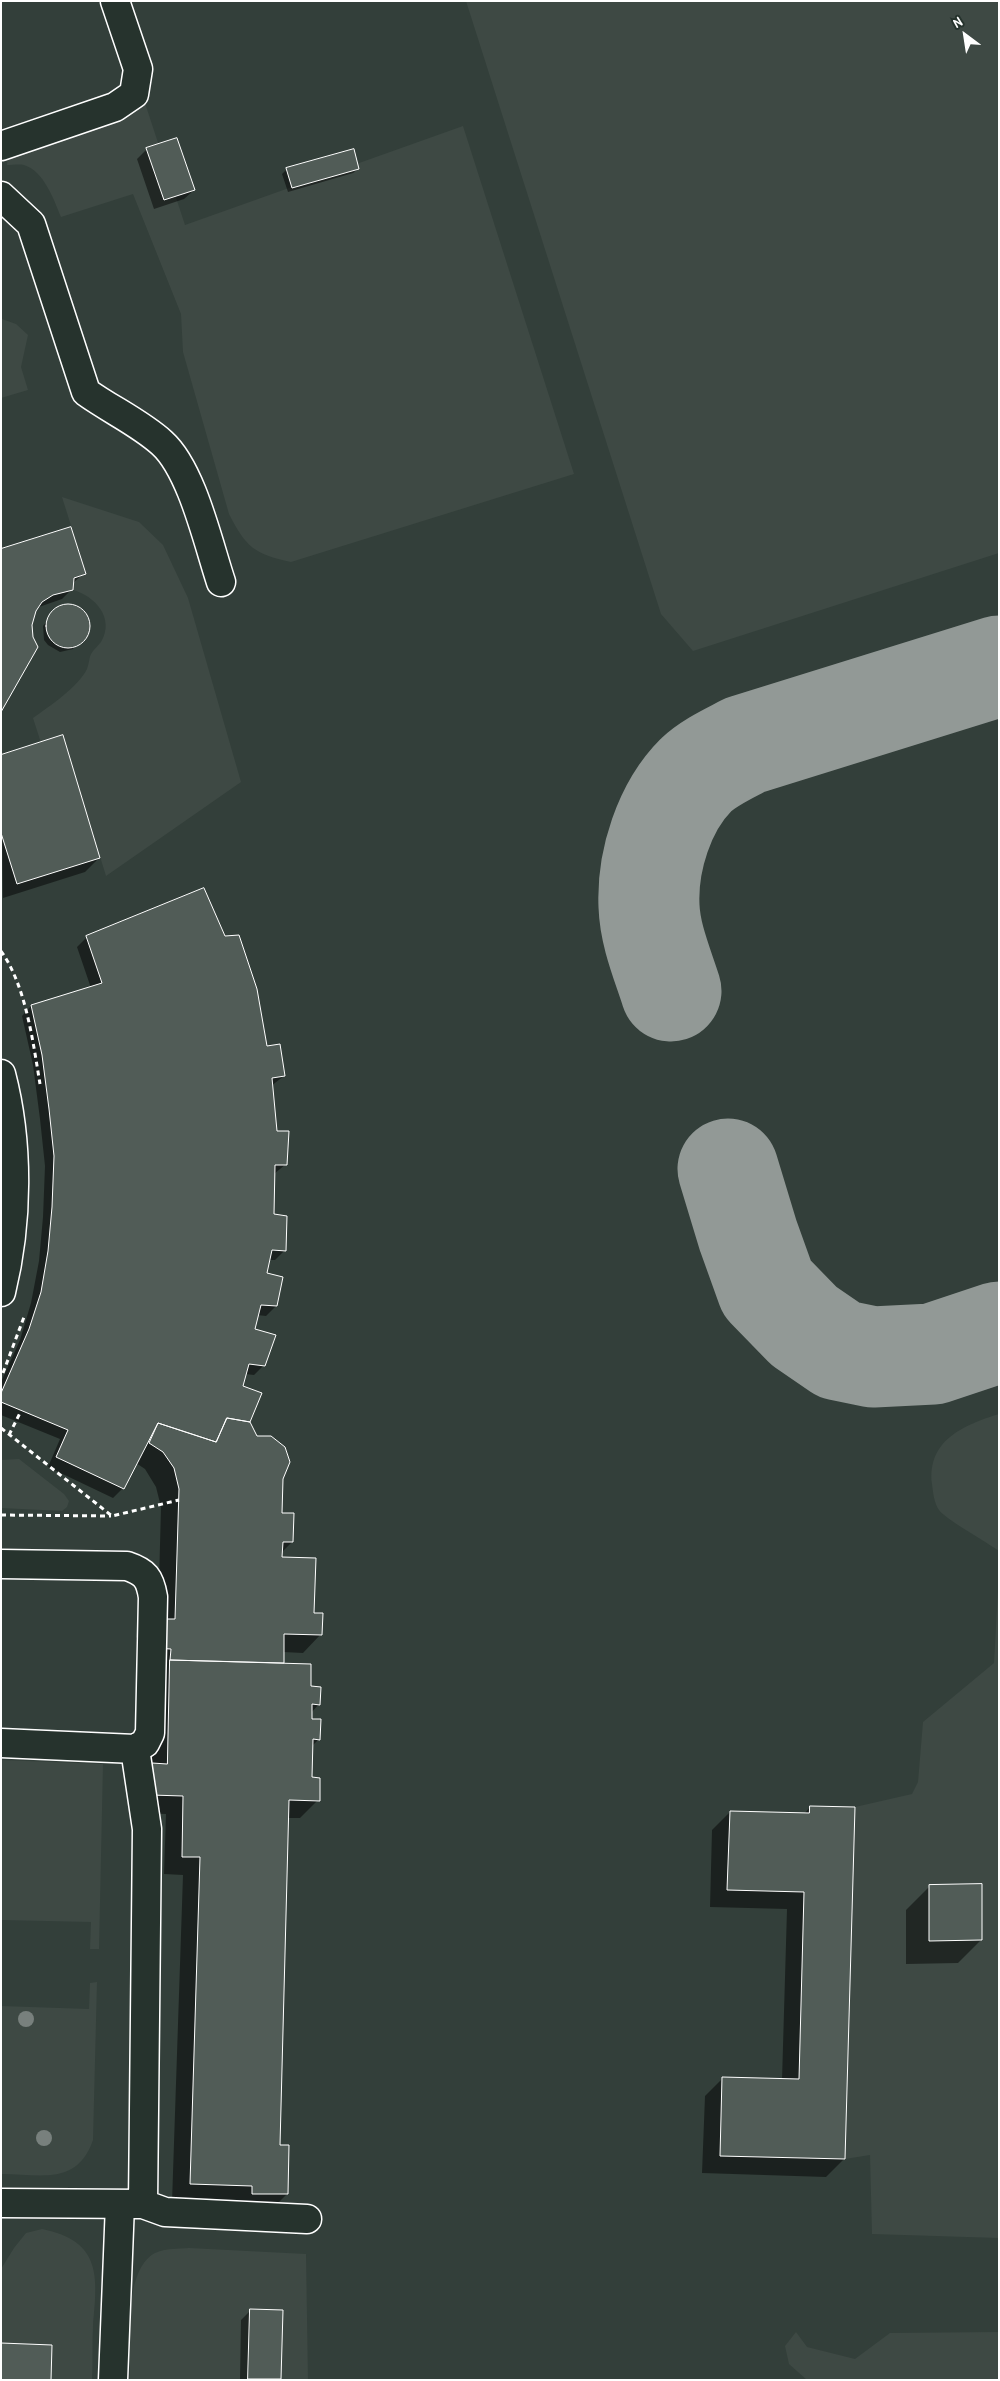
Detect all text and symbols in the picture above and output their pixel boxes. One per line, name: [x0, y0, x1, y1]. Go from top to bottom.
north arrow: [940, 10, 990, 60]
text: N: [949, 12, 965, 32]

